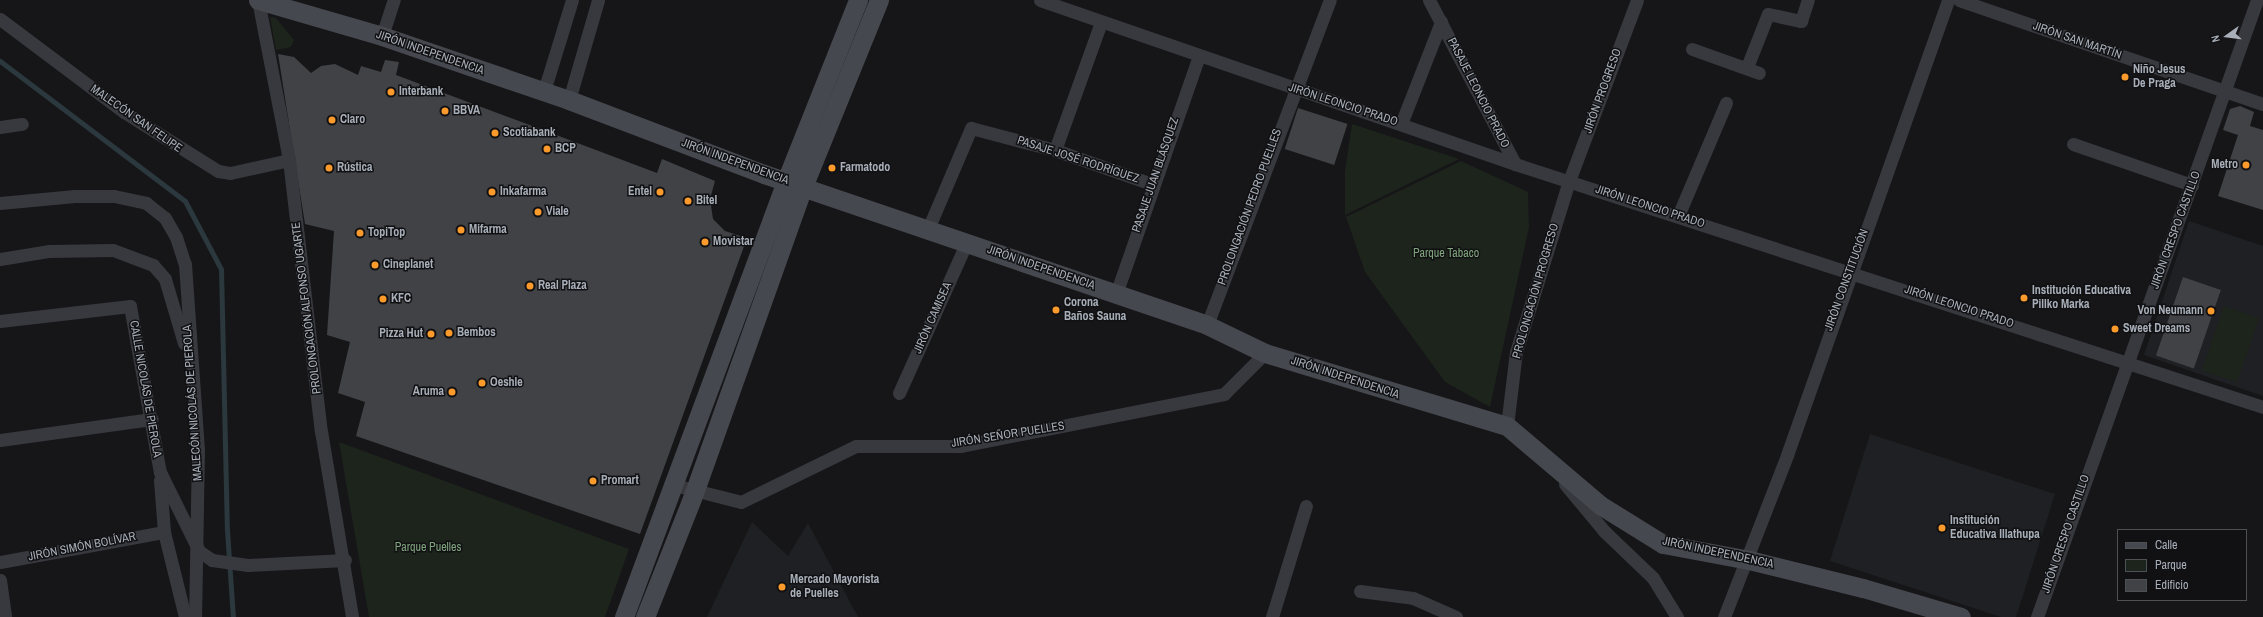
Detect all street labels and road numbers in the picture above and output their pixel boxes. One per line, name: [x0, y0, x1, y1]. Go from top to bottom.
street label: JIRÓN SAN MARTÍN: [2031, 19, 2123, 63]
street label: JIRÓN INDEPENDENCIA: [374, 28, 486, 78]
street label: PASAJE LEONCIO PRADO: [1444, 35, 1512, 151]
street label: JIRÓN PROGRESO: [1581, 47, 1625, 135]
street label: JIRÓN LEONCIO PRADO: [1286, 80, 1400, 130]
street label: MALECÓN SAN FELIPE: [88, 82, 184, 156]
street label: PASAJE JUAN BLÁSQUEZ: [1130, 116, 1182, 234]
street label: PROLONGACIÓN PEDRO PUELLES: [1215, 127, 1285, 287]
street label: PASAJE JOSÉ RODRÍGUEZ: [1015, 133, 1141, 187]
street label: JIRÓN INDEPENDENCIA: [679, 136, 791, 188]
street label: JIRÓN CRESPO CASTILLO: [2148, 169, 2204, 291]
street label: JIRÓN LEONCIO PRADO: [1593, 182, 1707, 232]
street label: PROLONGACIÓN ALFONSO UGARTE: [289, 221, 325, 395]
street label: PROLONGACIÓN PROGRESO: [1510, 222, 1562, 360]
street label: JIRÓN CONSTITUCIÓN: [1822, 227, 1872, 333]
street label: JIRÓN INDEPENDENCIA: [985, 243, 1097, 293]
street label: JIRÓN CAMISEA: [911, 280, 955, 356]
street label: JIRÓN LEONCIO PRADO: [1902, 282, 2016, 332]
street label: CALLE NICOLÁS DE PIEROLA: [126, 319, 164, 459]
street label: MALECÓN NICOLÁS DE PIEROLA: [180, 324, 206, 482]
street label: JIRÓN INDEPENDENCIA: [1289, 354, 1401, 402]
street label: JIRÓN SEÑOR PUELLES: [950, 419, 1066, 451]
street label: JIRÓN CRESPO CASTILLO: [2039, 473, 2093, 595]
street label: JIRÓN SIMÓN BOLÍVAR: [27, 530, 137, 564]
street label: JIRÓN INDEPENDENCIA: [1661, 534, 1775, 572]

